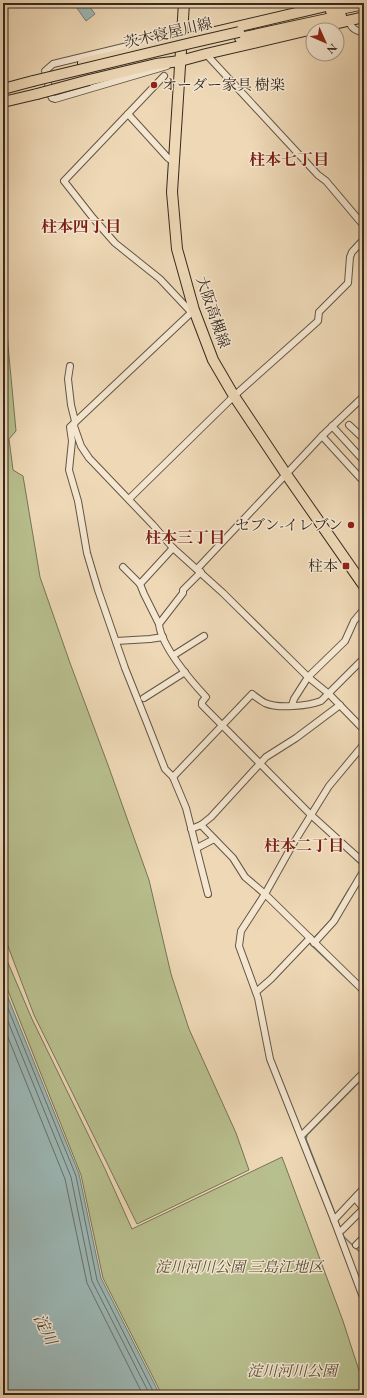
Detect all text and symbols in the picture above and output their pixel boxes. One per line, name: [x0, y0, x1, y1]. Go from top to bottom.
street label: 茨木寝屋川線: [122, 13, 214, 52]
north arrow: [305, 22, 345, 62]
text: N: [324, 41, 340, 57]
place label: オーダー家具 樹楽: [162, 75, 285, 94]
marker: オーダー家具 樹楽: [149, 80, 159, 90]
district label: 柱本七丁目: [249, 149, 329, 170]
district label: 柱本四丁目: [41, 216, 121, 237]
street label: 大阪高槻線: [192, 273, 235, 350]
place label: セブン-イレブン: [235, 515, 343, 534]
marker: セブン-イレブン: [346, 520, 356, 530]
district label: 柱本三丁目: [145, 527, 225, 548]
place label: 柱本: [308, 556, 338, 575]
marker: 柱本: [341, 561, 351, 571]
district label: 柱本二丁目: [264, 835, 344, 856]
park label: 淀川河川公園 三島江地区: [155, 1257, 325, 1276]
water label: 淀川: [29, 1310, 63, 1350]
park label: 淀川河川公園: [247, 1361, 340, 1380]

